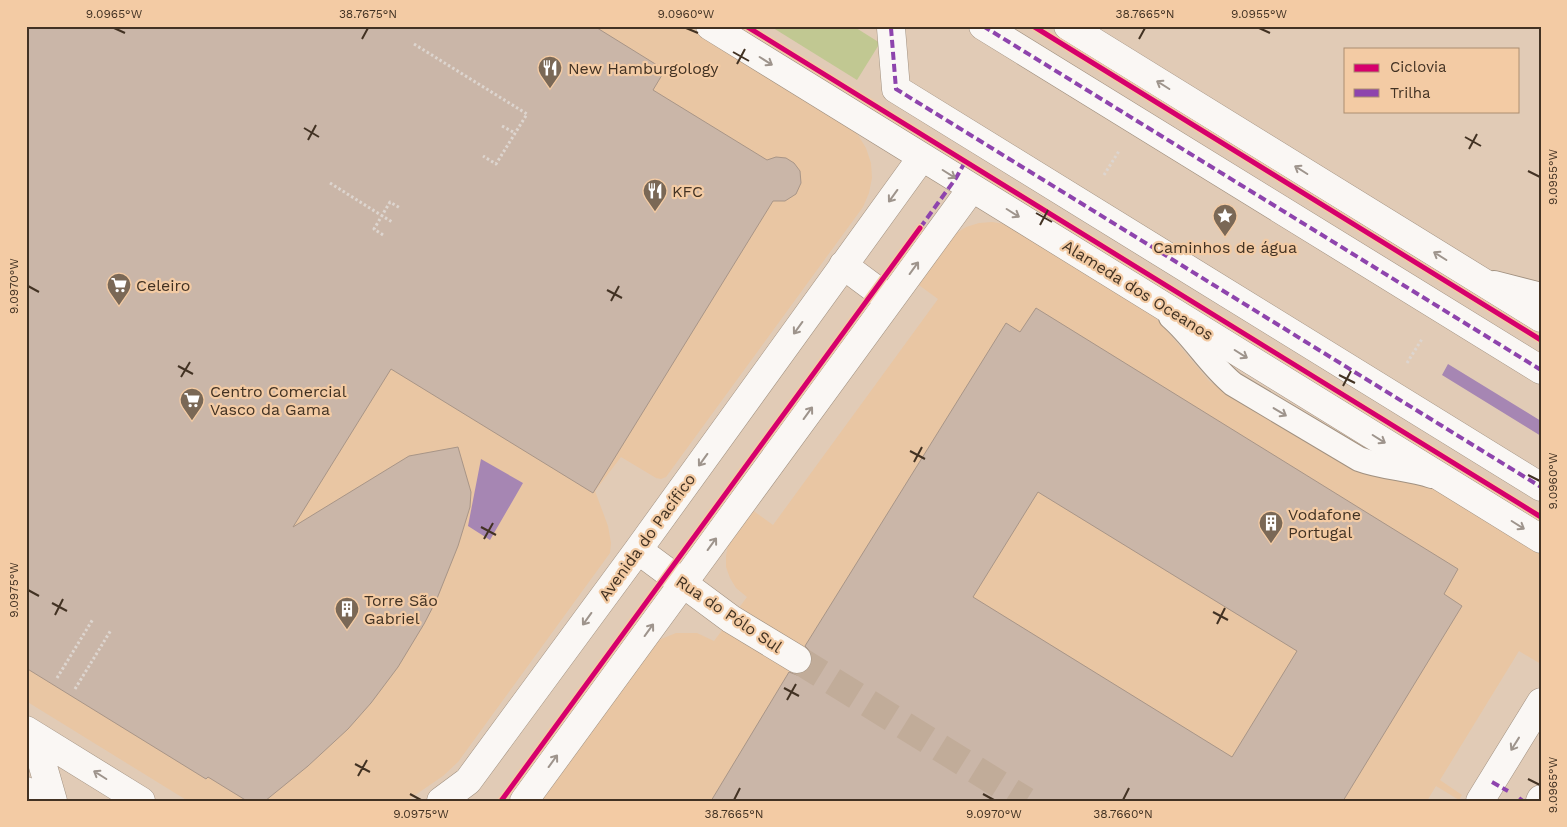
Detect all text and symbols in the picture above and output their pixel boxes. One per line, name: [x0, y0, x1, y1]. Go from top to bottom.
text: 9.0965°W: [86, 7, 143, 21]
text: 38.7675°N: [339, 7, 397, 21]
text: 9.0960°W: [658, 7, 715, 21]
text: 38.7665°N: [1116, 7, 1174, 21]
text: 9.0955°W: [1231, 7, 1287, 21]
legend: [1344, 48, 1520, 112]
restaurant icon: New Hamburgology: [537, 55, 563, 89]
one-way arrow: [759, 56, 773, 66]
text: Ciclovia: [1390, 58, 1447, 76]
place label: New Hamburgology: [568, 59, 719, 78]
one-way arrow: [1157, 80, 1171, 90]
text: Trilha: [1390, 84, 1431, 102]
text: 9.0955°W: [1546, 149, 1560, 205]
one-way arrow: [1295, 165, 1309, 175]
one-way arrow: [942, 169, 956, 179]
restaurant icon: KFC: [642, 178, 668, 212]
place label: KFC: [672, 182, 703, 201]
one-way arrow: [888, 189, 898, 203]
place icon: Caminhos de água: [1212, 203, 1238, 237]
one-way arrow: [1006, 209, 1020, 219]
street label: Alameda dos Oceanos: [1059, 236, 1217, 344]
place label: Caminhos de água: [1153, 238, 1297, 257]
one-way arrow: [1433, 250, 1447, 260]
text: 9.0970°W: [7, 258, 21, 314]
one-way arrow: [909, 261, 919, 275]
supermarket icon: Celeiro: [106, 272, 132, 306]
place label: Celeiro: [136, 276, 190, 295]
one-way arrow: [793, 321, 803, 335]
one-way arrow: [1233, 349, 1247, 359]
place label: Centro Comercial Vasco da Gama: [210, 382, 347, 419]
supermarket icon: Centro Comercial Vasco da Gama: [179, 387, 205, 421]
one-way arrow: [802, 407, 813, 420]
one-way arrow: [1273, 408, 1287, 418]
one-way arrow: [1372, 434, 1386, 444]
text: 9.0960°W: [1546, 452, 1560, 509]
one-way arrow: [698, 453, 708, 467]
street label: Avenida do Pacífico: [595, 470, 699, 604]
place label: Vodafone Portugal: [1288, 505, 1361, 542]
building icon: Vodafone Portugal: [1258, 510, 1284, 544]
one-way arrow: [1510, 520, 1524, 530]
one-way arrow: [706, 538, 717, 551]
text: 9.0975°W: [7, 562, 21, 618]
street label: Rua do Pólo Sul: [672, 572, 786, 657]
place label: Torre São Gabriel: [364, 591, 438, 628]
building icon: Torre São Gabriel: [334, 596, 360, 630]
one-way arrow: [581, 612, 592, 625]
one-way arrow: [643, 624, 654, 637]
one-way arrow: [1510, 736, 1520, 750]
one-way arrow: [547, 755, 558, 768]
text: 9.0965°W: [1546, 756, 1560, 813]
one-way arrow: [93, 770, 107, 780]
text: 9.0975°W: [393, 807, 449, 821]
text: 38.7665°N: [705, 807, 763, 821]
text: 9.0970°W: [966, 807, 1022, 821]
text: 38.7660°N: [1093, 807, 1153, 821]

